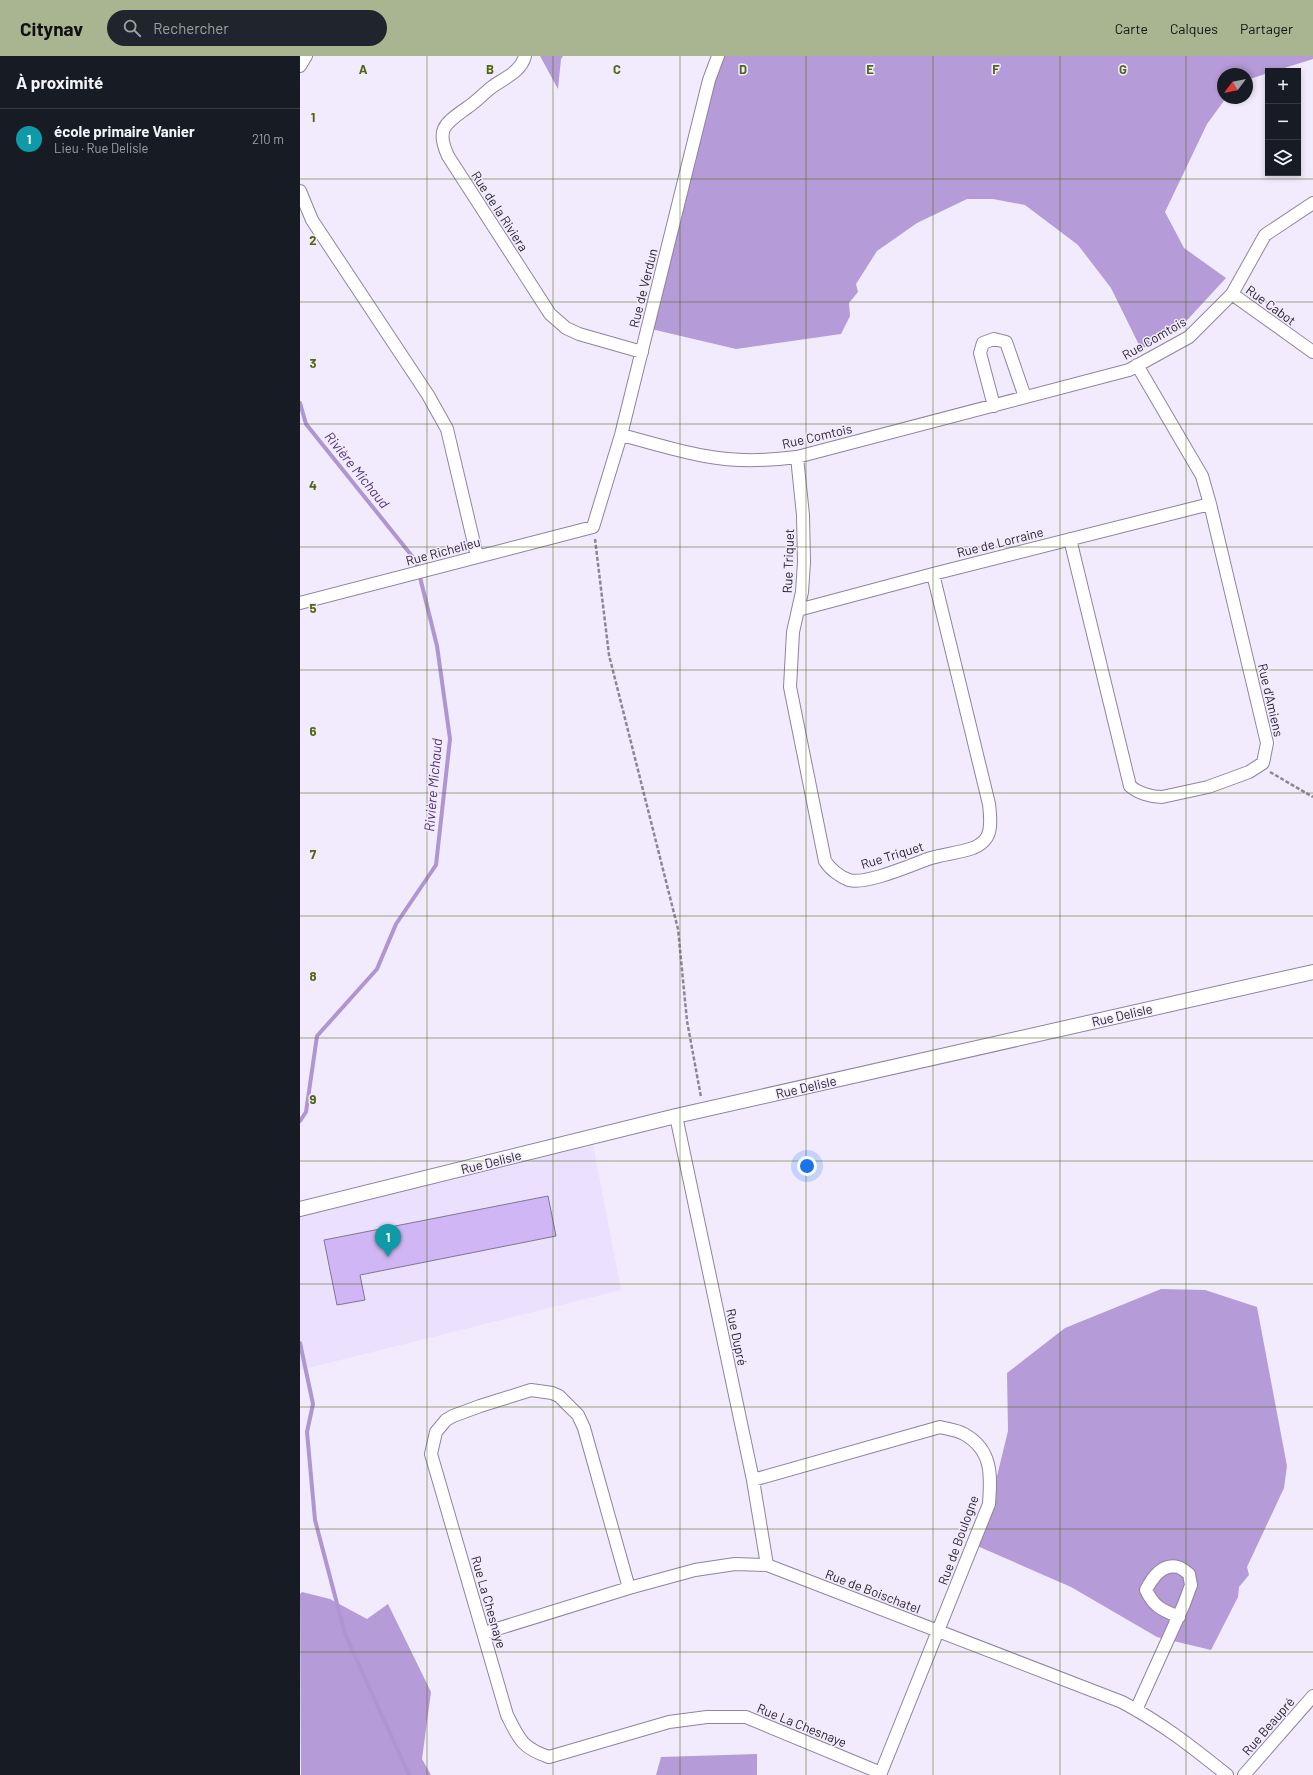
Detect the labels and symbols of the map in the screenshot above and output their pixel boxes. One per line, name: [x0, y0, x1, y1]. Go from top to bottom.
text: A: [359, 61, 368, 77]
text: B: [486, 61, 494, 77]
text: C: [613, 61, 621, 77]
text: D: [739, 61, 747, 77]
text: E: [866, 61, 874, 77]
text: F: [992, 61, 1000, 77]
text: G: [1119, 61, 1127, 77]
north arrow: [1217, 68, 1253, 104]
text: 1: [311, 109, 315, 125]
street label: Rue de la Riviera: [468, 168, 532, 254]
text: 2: [309, 232, 317, 248]
street label: Rue de Verdun: [625, 247, 661, 329]
street label: Rue Cabot: [1243, 282, 1299, 328]
street label: Rue Comtois: [1119, 313, 1189, 363]
text: 3: [309, 355, 317, 371]
street label: Rue Comtois: [780, 420, 854, 452]
water label: Rivière Michaud: [321, 428, 394, 512]
text: 4: [309, 477, 317, 493]
street label: Rue de Lorraine: [955, 523, 1045, 561]
street label: Rue Triquet: [779, 528, 797, 594]
street label: Rue Richelieu: [404, 533, 482, 569]
text: 5: [309, 600, 317, 616]
street label: Rue d'Amiens: [1255, 662, 1287, 738]
text: 6: [310, 723, 317, 739]
water label: Rivière Michaud: [420, 737, 445, 832]
street label: Rue Triquet: [859, 838, 925, 872]
text: 7: [310, 846, 317, 862]
text: 8: [309, 968, 317, 984]
street label: Rue Delisle: [1090, 1000, 1154, 1030]
street label: Rue Delisle: [774, 1072, 838, 1102]
text: 9: [310, 1091, 317, 1107]
street label: Rue Delisle: [459, 1147, 523, 1177]
your location: [797, 1156, 817, 1176]
pin: 1: [375, 1224, 401, 1257]
street label: Rue Dupré: [723, 1307, 751, 1367]
street label: Rue de Boulogne: [934, 1493, 982, 1587]
street label: Rue La Chesnaye: [468, 1554, 510, 1650]
street label: Rue de Boischatel: [823, 1565, 923, 1617]
street label: Rue Beaupré: [1238, 1694, 1298, 1758]
street label: Rue La Chesnaye: [755, 1700, 849, 1750]

